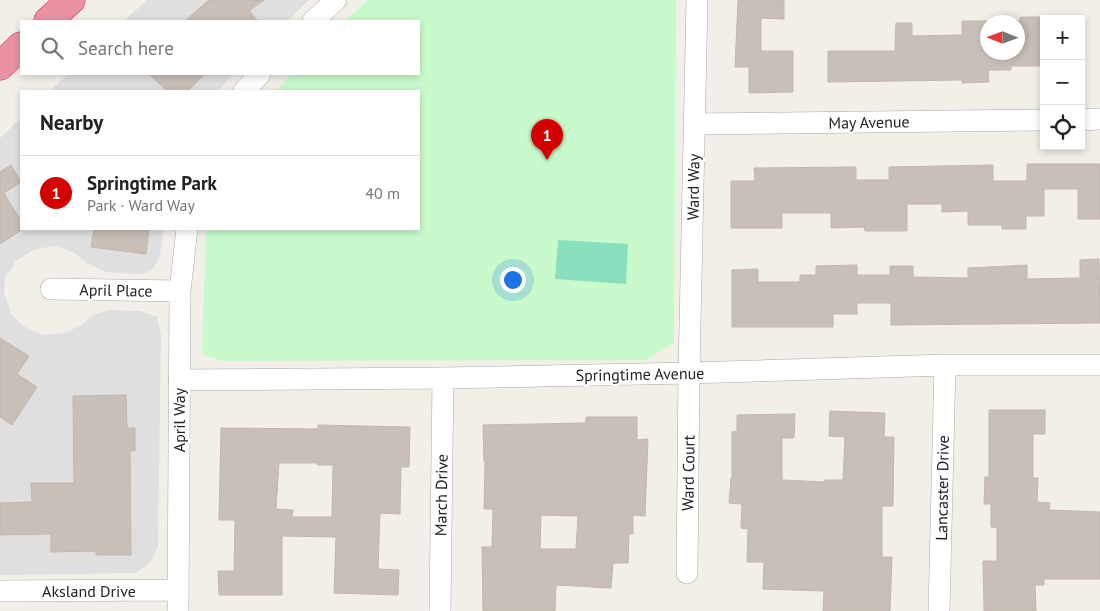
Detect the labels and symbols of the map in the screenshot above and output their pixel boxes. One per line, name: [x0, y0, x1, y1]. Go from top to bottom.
north arrow: [980, 15, 1025, 60]
street label: May Avenue: [828, 111, 910, 133]
pin: 1: [531, 119, 563, 160]
street label: Ward Way: [682, 153, 704, 220]
your location: [500, 267, 526, 293]
street label: April Place: [79, 279, 153, 301]
street label: Springtime Avenue: [575, 363, 705, 385]
street label: April Way: [169, 387, 189, 452]
street label: Ward Court: [677, 434, 699, 511]
street label: Lancaster Drive: [931, 435, 953, 541]
street label: March Drive: [430, 454, 452, 536]
street label: Aksland Drive: [42, 581, 136, 601]

